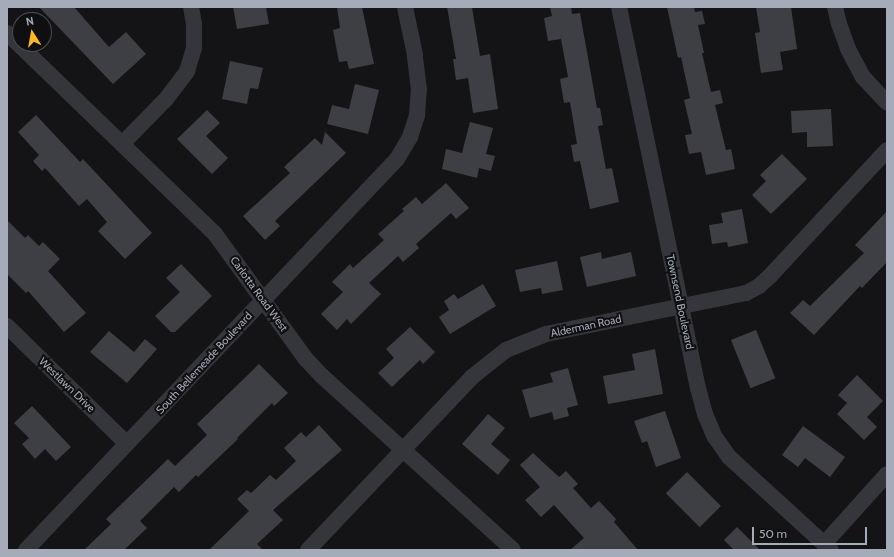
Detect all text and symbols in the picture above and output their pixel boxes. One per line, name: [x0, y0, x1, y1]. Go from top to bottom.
north arrow: [12, 12, 52, 52]
text: N: [25, 14, 35, 29]
street label: Townsend Boulevard: [664, 253, 696, 351]
street label: Carlotta Road West: [227, 254, 291, 334]
street label: South Bellemeade Boulevard: [153, 309, 255, 417]
street label: Alderman Road: [549, 312, 623, 340]
street label: Westlawn Drive: [36, 355, 98, 415]
scale bar: [754, 519, 869, 545]
text: 50 m: [759, 526, 787, 541]

